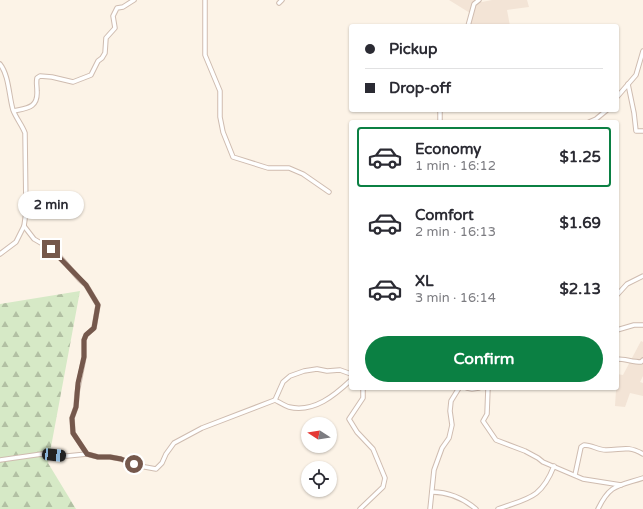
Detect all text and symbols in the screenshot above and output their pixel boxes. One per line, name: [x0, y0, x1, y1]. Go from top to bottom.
text: Pickup: [389, 40, 437, 58]
text: Drop-off: [389, 79, 451, 97]
icon: car: [367, 139, 403, 175]
text: Economy: [415, 140, 481, 158]
text: $1.25: [560, 148, 601, 166]
text: 1 min · 16:12: [415, 158, 496, 174]
callout: 2 min: [18, 191, 84, 219]
text: 2 min: [34, 197, 68, 213]
icon: car: [367, 205, 403, 241]
text: Comfort: [415, 206, 474, 224]
text: $1.69: [560, 214, 601, 232]
text: 2 min · 16:13: [415, 224, 496, 240]
route end: [42, 240, 60, 258]
icon: car: [367, 271, 403, 307]
text: XL: [415, 272, 434, 290]
text: $2.13: [560, 280, 601, 298]
text: 3 min · 16:14: [415, 290, 496, 306]
button: Confirm: [365, 336, 603, 382]
north arrow: [301, 417, 337, 453]
map controls: [301, 417, 337, 497]
car: [41, 448, 67, 462]
route start: [125, 455, 143, 473]
button: locate: [301, 461, 337, 497]

